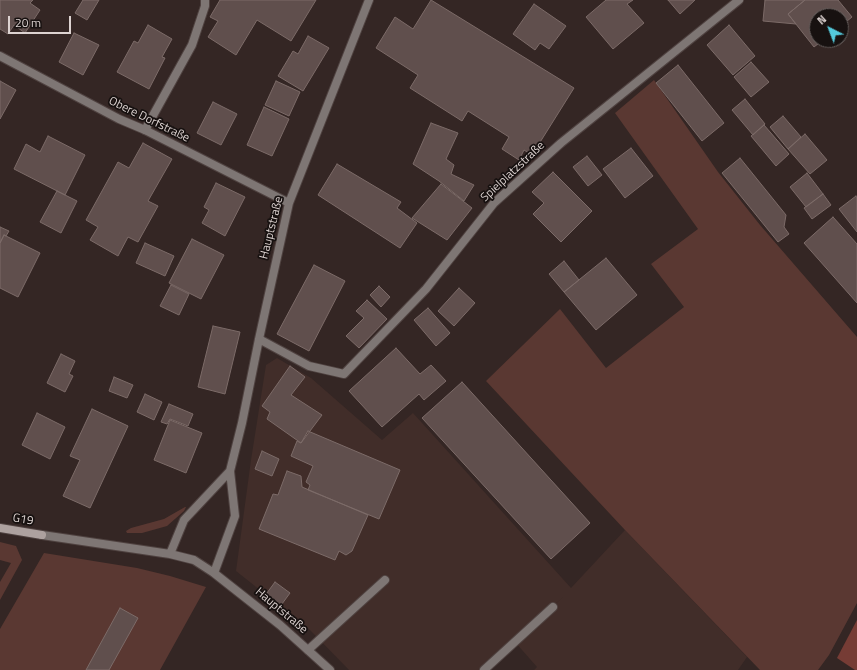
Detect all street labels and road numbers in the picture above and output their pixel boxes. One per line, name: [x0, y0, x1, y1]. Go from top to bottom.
street label: Obere Dorfstraße: [106, 94, 192, 146]
street label: Spielplatzstraße: [478, 139, 548, 205]
street label: Hauptstraße: [257, 195, 287, 261]
street label: G19: [12, 511, 34, 529]
street label: Hauptstraße: [252, 585, 310, 637]

